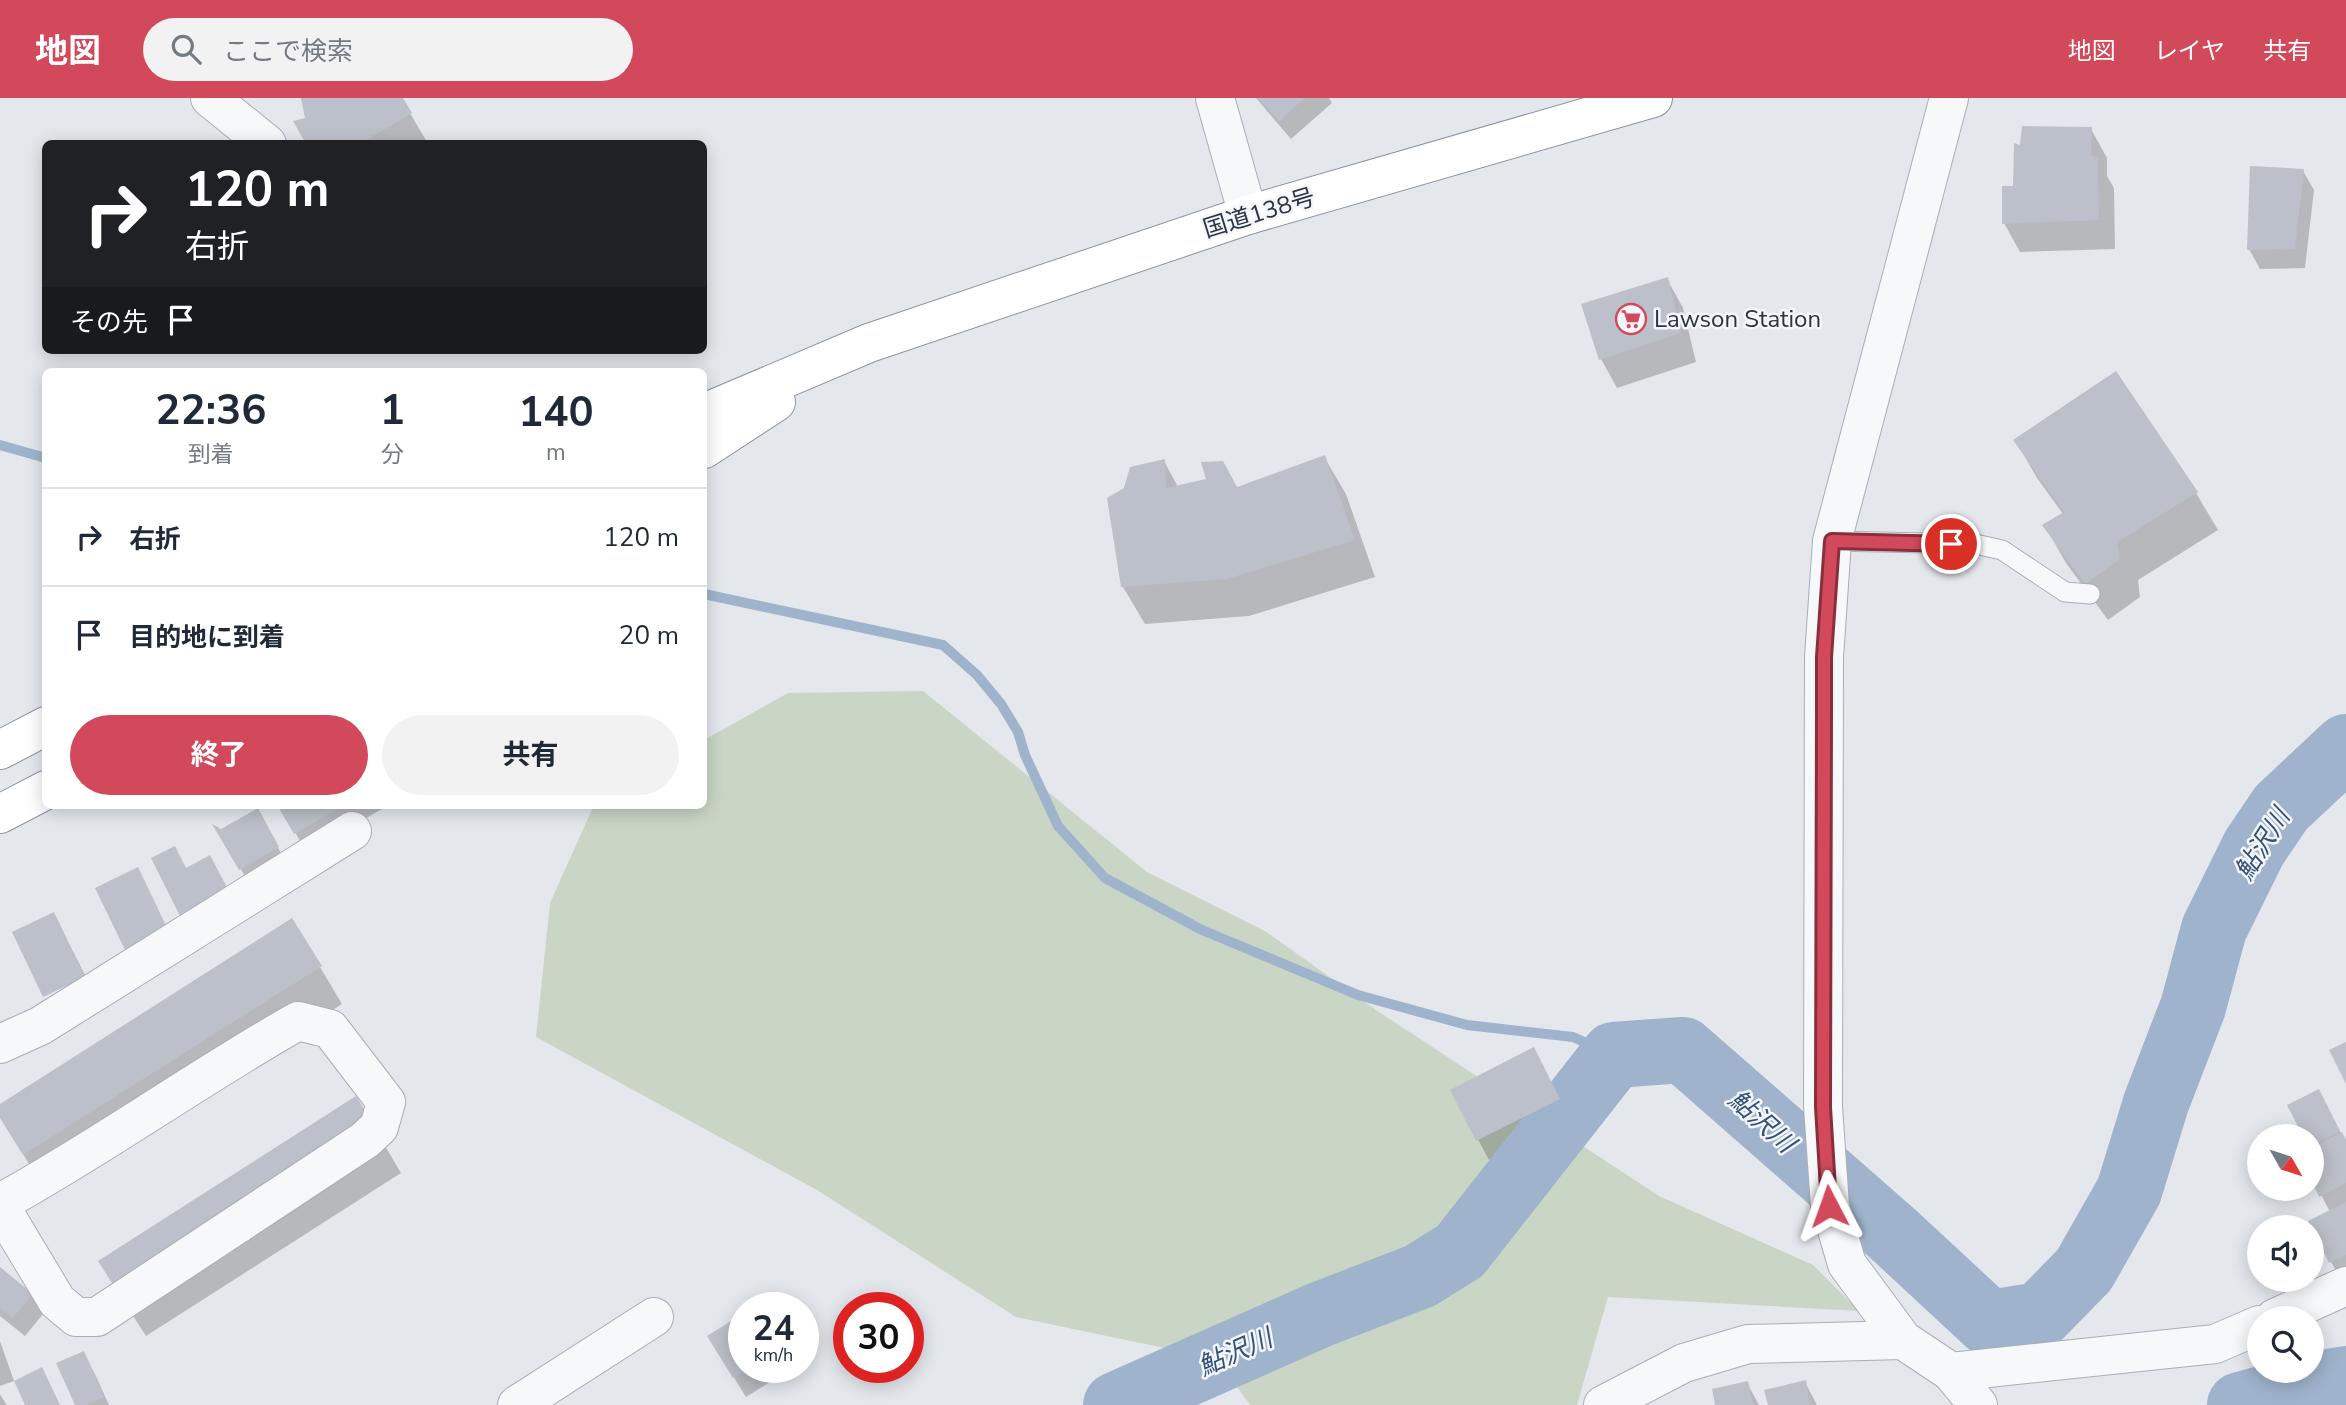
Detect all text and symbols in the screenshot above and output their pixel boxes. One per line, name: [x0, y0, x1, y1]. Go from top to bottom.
search box: [143, 18, 633, 81]
text: 地図: [35, 29, 101, 74]
icon: search: [167, 30, 205, 68]
text: ここで検索: [223, 34, 353, 69]
text: 地図: [2068, 35, 2116, 67]
text: レイヤ: [2154, 35, 2225, 67]
text: 共有: [2263, 35, 2311, 67]
text: 120 m: [185, 156, 329, 223]
icon: right: [70, 168, 161, 259]
street label: 国道138号: [1199, 181, 1319, 245]
text: 右折: [185, 225, 249, 268]
icon: arrive: [162, 301, 200, 339]
supermarket icon: Lawson Station: [1614, 302, 1648, 336]
place label: Lawson Station: [1654, 303, 1821, 335]
text: その先: [70, 305, 148, 340]
text: 22:36: [155, 382, 266, 439]
text: 1: [380, 382, 405, 439]
text: 140: [518, 384, 594, 441]
text: m: [546, 437, 566, 468]
text: 到着: [188, 439, 234, 470]
text: 分: [381, 439, 404, 470]
pin: [1921, 514, 1981, 574]
icon: right: [70, 518, 108, 556]
text: 120 m: [603, 520, 679, 555]
text: 右折: [129, 522, 181, 557]
icon: arrive: [1932, 525, 1970, 563]
icon: arrive: [70, 616, 108, 654]
text: 20 m: [619, 618, 679, 653]
text: 目的地に到着: [129, 620, 285, 655]
button: 終了: [70, 715, 368, 795]
button: 共有: [382, 715, 679, 795]
water label: 鮎沢川: [2227, 799, 2300, 887]
water label: 鮎沢川: [1721, 1082, 1805, 1162]
north arrow: [2247, 1124, 2324, 1200]
map controls: [2247, 1124, 2324, 1383]
position arrow: [1792, 1169, 1866, 1243]
button: sound: [2247, 1215, 2324, 1292]
speed limit sign: 30: [833, 1292, 924, 1383]
text: 24: [752, 1305, 795, 1352]
button: search: [2247, 1306, 2324, 1383]
water label: 鮎沢川: [1192, 1319, 1281, 1384]
text: km/h: [754, 1343, 793, 1367]

